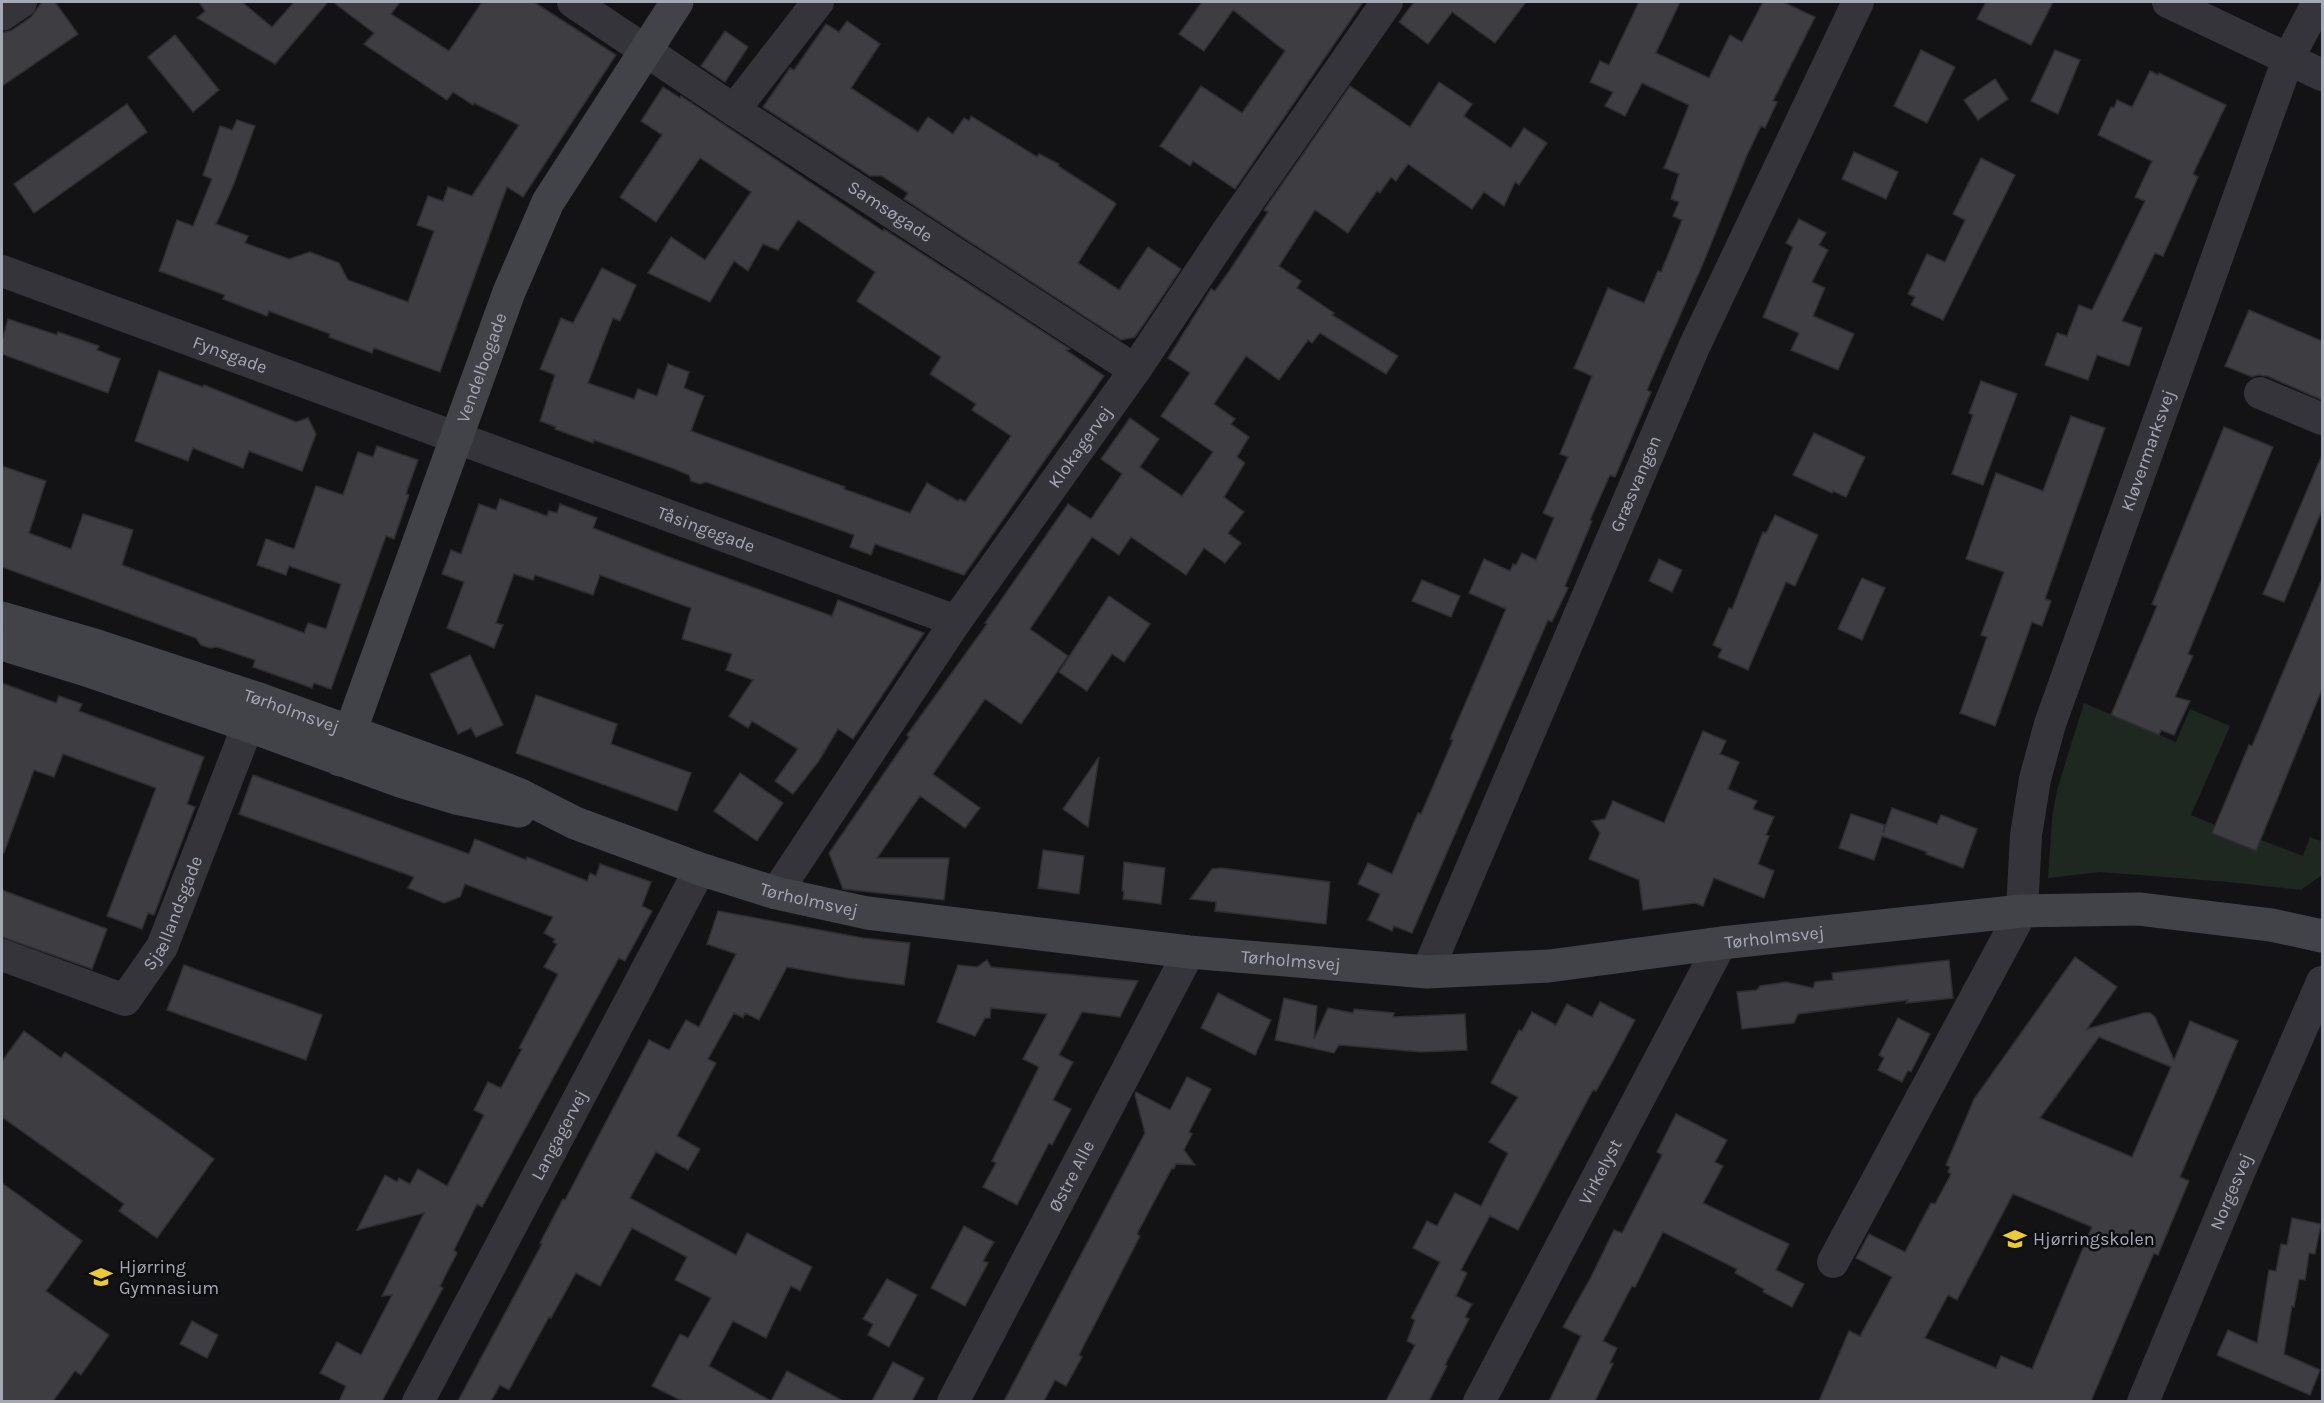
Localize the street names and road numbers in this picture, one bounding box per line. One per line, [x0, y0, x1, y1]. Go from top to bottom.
street label: Samsøgade [844, 176, 937, 247]
street label: Vendelbogade [452, 310, 512, 426]
street label: Fynsgade [190, 331, 270, 378]
street label: Kløvermarksvej [2116, 387, 2180, 514]
street label: Klokagervej [1043, 402, 1117, 492]
street label: Græsvangen [1605, 432, 1666, 535]
street label: Tåsingegade [654, 501, 758, 557]
street label: Tørholmsvej [241, 684, 342, 738]
street label: Sjællandsgade [138, 853, 207, 975]
street label: Tørholmsvej [757, 878, 860, 922]
street label: Tørholmsvej [1724, 921, 1825, 954]
street label: Tørholmsvej [1240, 945, 1342, 976]
street label: Langagervej [526, 1086, 592, 1184]
street label: Virkelyst [1574, 1135, 1627, 1209]
street label: Østre Alle [1044, 1137, 1099, 1216]
street label: Norgesvej [2205, 1150, 2257, 1233]

